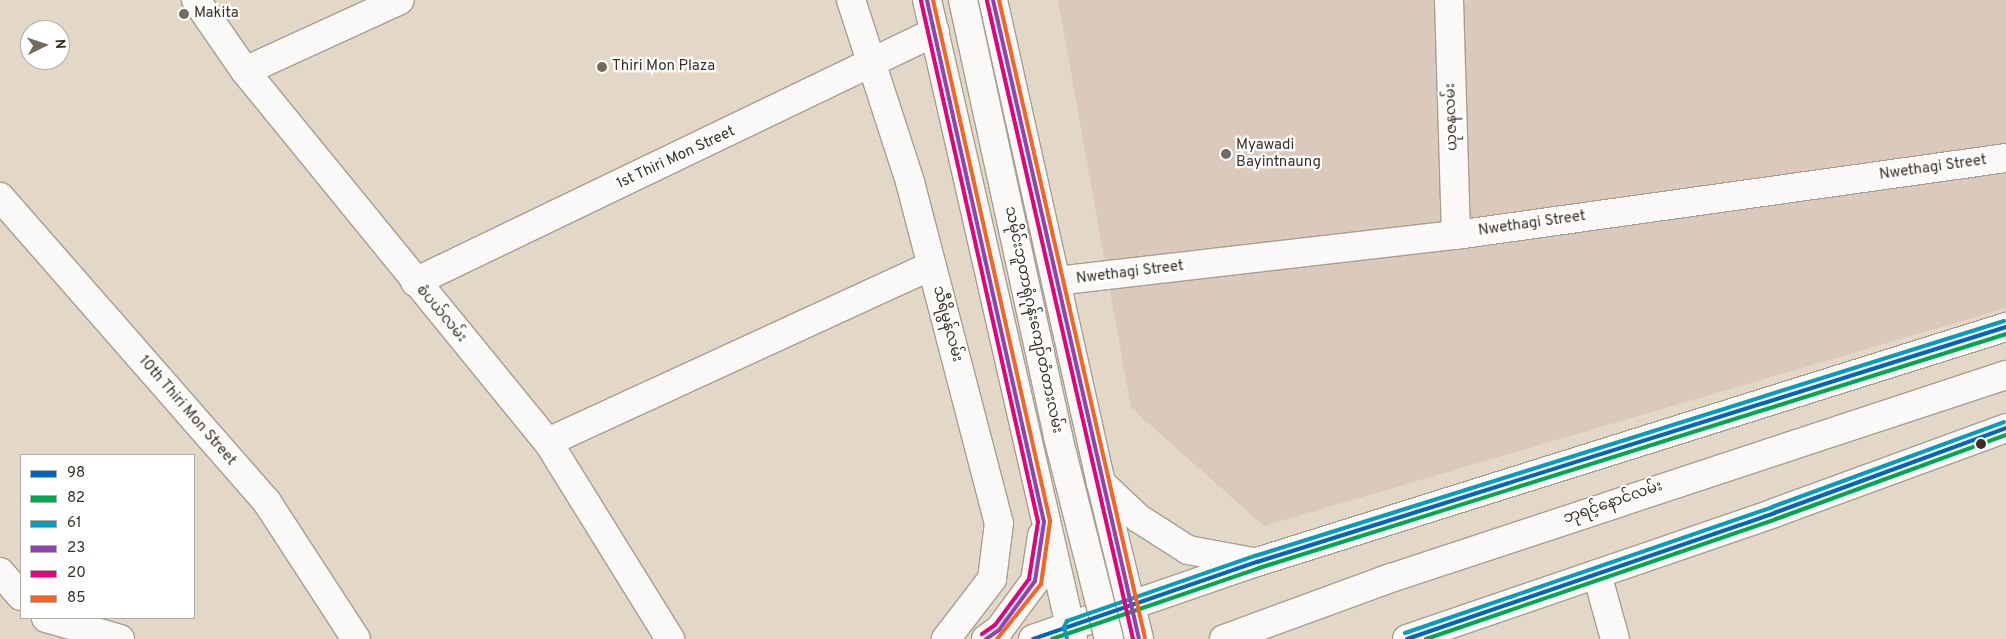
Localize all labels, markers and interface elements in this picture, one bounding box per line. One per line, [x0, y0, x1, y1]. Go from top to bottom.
place label: Makita [194, 5, 239, 23]
marker: Makita [178, 8, 190, 20]
north arrow [20, 20, 70, 70]
text: N [51, 38, 68, 50]
place label: Thiri Mon Plaza [612, 58, 715, 76]
marker: Thiri Mon Plaza [596, 61, 608, 73]
street label: ယုဇနလမ်း [1442, 83, 1462, 151]
street label: 1st Thiri Mon Street [614, 123, 738, 193]
place label: Myawadi Bayintnaung [1236, 136, 1321, 171]
marker: Myawadi Bayintnaung [1220, 148, 1232, 160]
street label: Nwethagi Street [1878, 152, 1988, 184]
street label: သမိုင်းဘူတာရုံဂုန်းကျော်တံတားလမ်း [1000, 205, 1066, 435]
street label: Nwethagi Street [1477, 208, 1587, 240]
street label: Nwethagi Street [1075, 257, 1185, 289]
street label: စံပယ်လမ်း [412, 282, 470, 346]
street label: သီရိမွန်လမ်း [928, 284, 966, 364]
street label: 10th Thiri Mon Street [134, 352, 240, 470]
unlabelled marker [1976, 439, 1986, 449]
legend [20, 454, 195, 619]
text: 98 [67, 464, 85, 483]
street label: ဘုရင့်နောင်လမ်း [1561, 478, 1665, 528]
text: 82 [67, 489, 85, 508]
text: 61 [67, 514, 82, 533]
text: 23 [67, 539, 85, 558]
text: 20 [67, 564, 86, 583]
text: 85 [67, 589, 85, 608]

